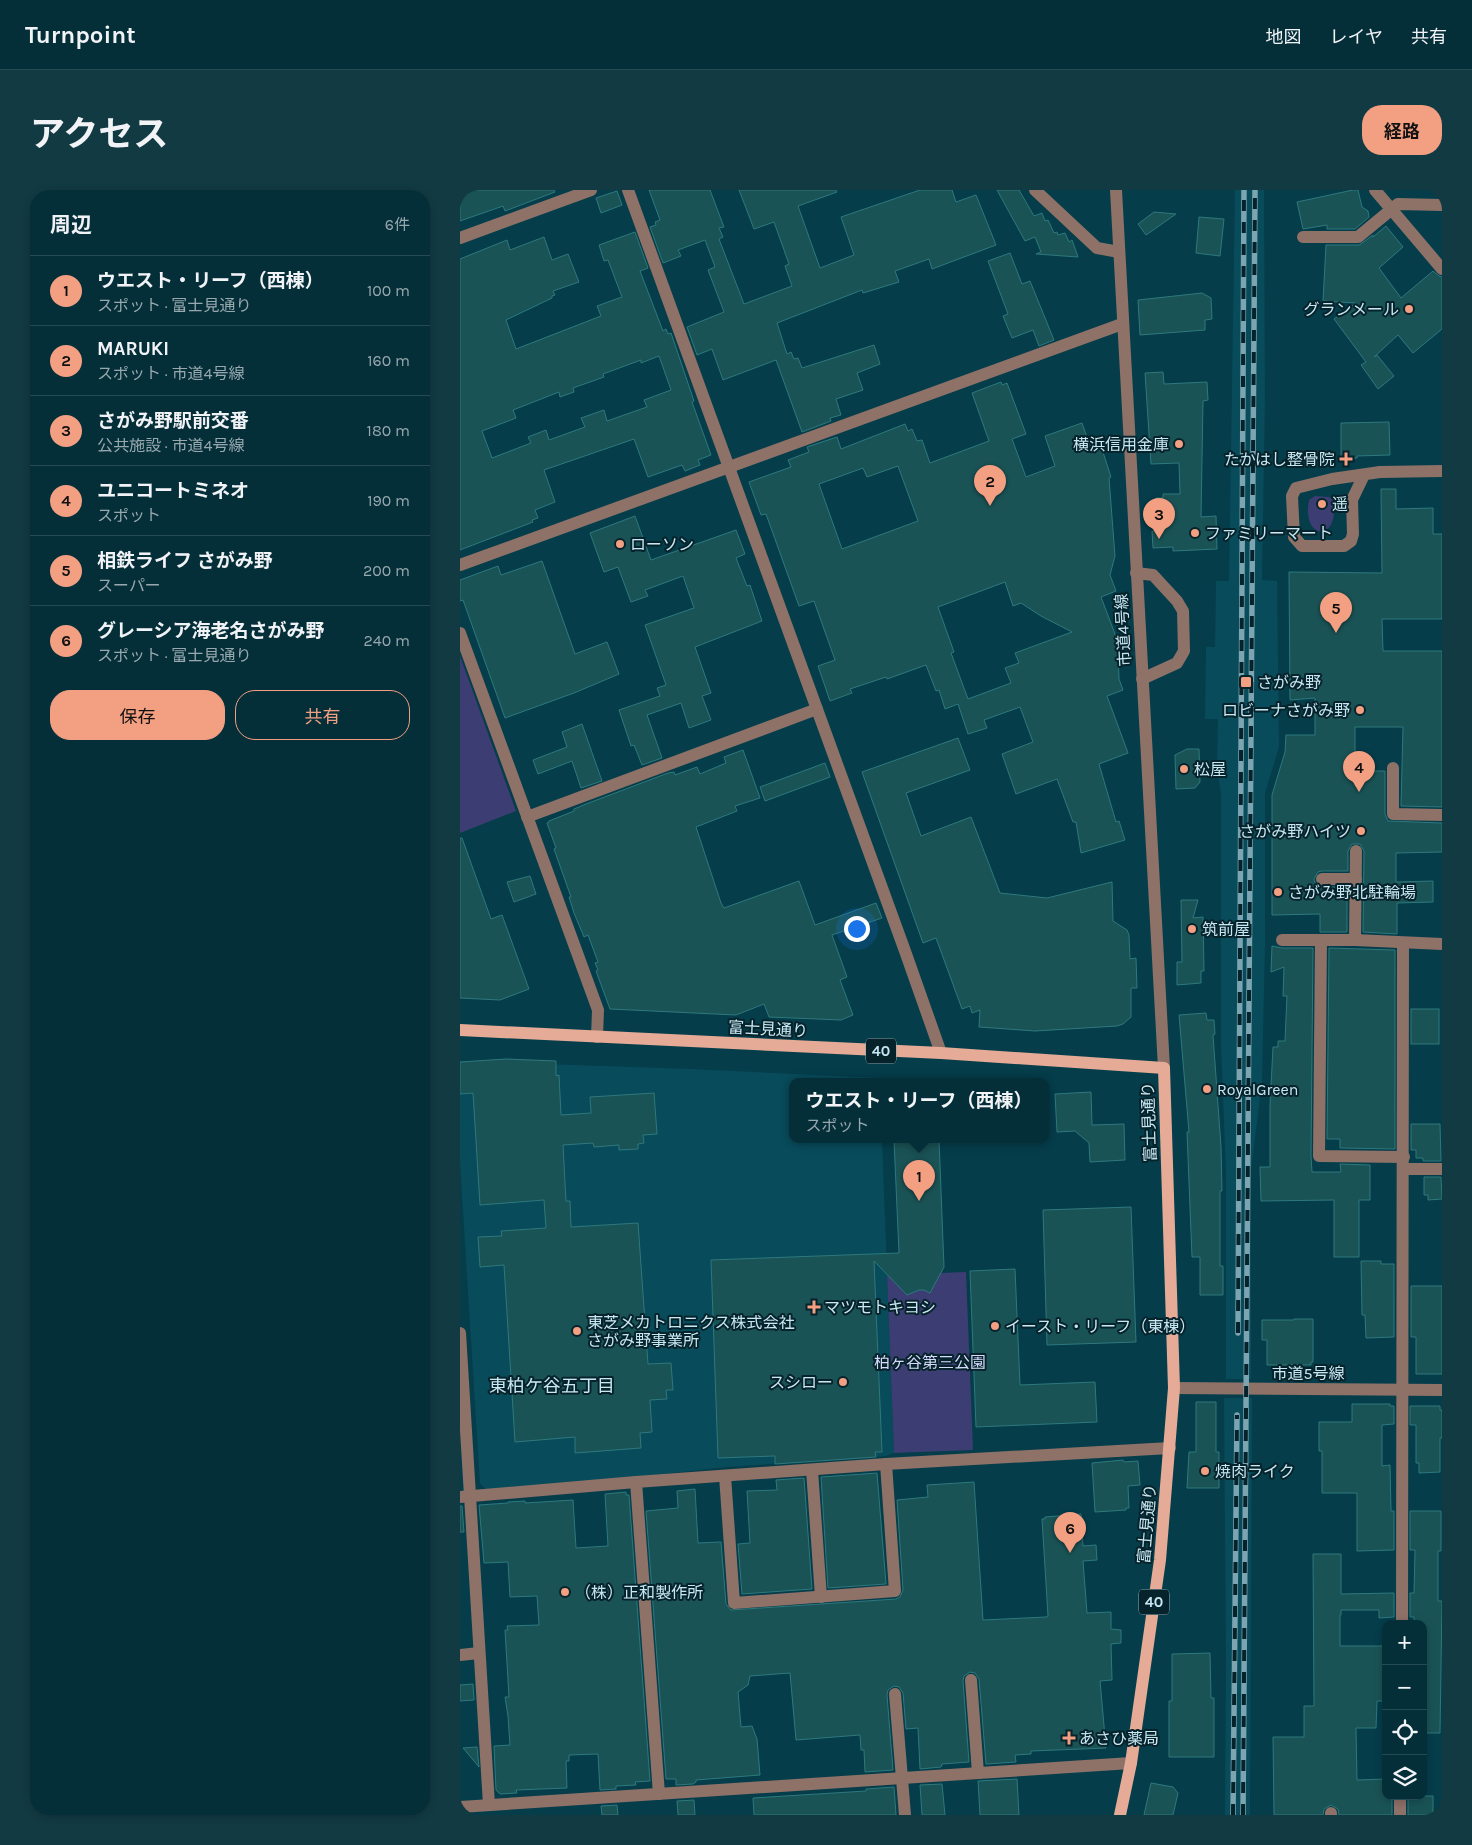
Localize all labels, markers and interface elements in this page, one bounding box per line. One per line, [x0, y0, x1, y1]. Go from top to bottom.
text: Turnpoint [25, 21, 136, 49]
text: 地図 [1266, 26, 1302, 48]
text: レイヤ [1330, 26, 1383, 48]
text: 共有 [1411, 26, 1447, 48]
button: 経路 [1362, 105, 1442, 155]
text: アクセス [30, 114, 168, 155]
text: 周辺 [50, 213, 92, 237]
text: 6件 [385, 215, 410, 234]
text: ウエスト・リーフ（西棟） [97, 270, 324, 292]
text: 1 [63, 281, 69, 300]
text: 100 m [367, 281, 410, 300]
text: スポット · 富士見通り [97, 296, 251, 315]
place label: グランメール [1303, 300, 1399, 319]
marker: グランメール [1403, 303, 1415, 315]
text: MARUKI [97, 338, 169, 360]
text: 2 [61, 351, 71, 370]
text: 160 m [367, 351, 410, 370]
text: スポット · 市道4号線 [97, 364, 244, 383]
text: さがみ野駅前交番 [97, 410, 249, 432]
text: 3 [61, 421, 71, 440]
text: 180 m [367, 421, 410, 440]
place label: 横浜信用金庫 [1073, 435, 1169, 454]
text: 公共施設 · 市道4号線 [97, 436, 244, 455]
marker: 横浜信用金庫 [1173, 438, 1185, 450]
place label: たかはし整骨院 [1224, 450, 1335, 469]
marker: たかはし整骨院 [1339, 452, 1353, 466]
pin: 2 [974, 465, 1006, 506]
text: ユニコートミネオ [97, 480, 249, 502]
text: 4 [61, 491, 71, 510]
text: 190 m [367, 491, 410, 510]
place label: 遥 [1332, 495, 1348, 514]
pin: 3 [1143, 498, 1175, 539]
marker: 遥 [1316, 498, 1328, 510]
text: スポット [97, 506, 161, 525]
place label: ファミリーマート [1205, 524, 1333, 543]
marker: ファミリーマート [1189, 527, 1201, 539]
place label: ローソン [630, 535, 694, 554]
marker: ローソン [614, 538, 626, 550]
text: 相鉄ライフ さがみ野 [97, 550, 273, 572]
text: 5 [61, 561, 71, 580]
text: 200 m [363, 561, 410, 580]
text: スーパー [97, 576, 161, 595]
pin: 5 [1320, 592, 1352, 633]
street label: 市道4号線 [1112, 593, 1134, 667]
text: グレーシア海老名さがみ野 [97, 620, 325, 642]
text: 6 [61, 631, 71, 650]
text: 240 m [364, 631, 410, 650]
text: スポット · 富士見通り [97, 646, 251, 665]
place label: さがみ野 [1257, 673, 1321, 692]
marker: さがみ野 [1239, 675, 1253, 689]
button: 保存 [50, 690, 225, 740]
button: 共有 [235, 690, 410, 740]
place label: ロビーナさがみ野 [1222, 701, 1350, 720]
marker: ロビーナさがみ野 [1354, 704, 1366, 716]
pin: 4 [1343, 751, 1375, 792]
place label: 松屋 [1194, 760, 1226, 779]
marker: 松屋 [1178, 763, 1190, 775]
place label: さがみ野ハイツ [1239, 822, 1351, 841]
marker: さがみ野ハイツ [1355, 825, 1367, 837]
place label: さがみ野北駐輪場 [1288, 883, 1416, 902]
marker: さがみ野北駐輪場 [1272, 886, 1284, 898]
your location [844, 916, 870, 942]
place label: 筑前屋 [1202, 920, 1250, 939]
marker: 筑前屋 [1186, 923, 1198, 935]
street label: 富士見通り [728, 1017, 808, 1041]
road number: 40 [866, 1038, 896, 1064]
popup [789, 1078, 1049, 1143]
place label: RoyalGreen [1217, 1080, 1298, 1099]
street label: 富士見通り [1138, 1082, 1160, 1162]
marker: RoyalGreen [1201, 1083, 1213, 1095]
text: ウエスト・リーフ（西棟） [806, 1090, 1032, 1112]
text: スポット [806, 1116, 870, 1135]
pin: 1 [903, 1160, 935, 1201]
place label: マツモトキヨシ [824, 1298, 936, 1317]
marker: マツモトキヨシ [808, 1301, 820, 1313]
place label: 東芝メカトロニクス株式会社 さがみ野事業所 [587, 1313, 795, 1350]
place label: イースト・リーフ（東棟） [1005, 1317, 1195, 1336]
marker: イースト・リーフ（東棟） [989, 1320, 1001, 1332]
marker: 東芝メカトロニクス株式会社 さがみ野事業所 [571, 1325, 583, 1337]
park label: 柏ヶ谷第三公園 [874, 1353, 986, 1372]
street label: 市道5号線 [1271, 1364, 1345, 1383]
place label: スシロー [769, 1373, 833, 1392]
district label: 東柏ケ谷五丁目 [489, 1375, 615, 1397]
marker: スシロー [837, 1376, 849, 1388]
place label: 焼肉ライク [1215, 1462, 1295, 1481]
marker: 焼肉ライク [1199, 1465, 1211, 1477]
street label: 富士見通り [1134, 1483, 1160, 1565]
pin: 6 [1054, 1512, 1086, 1553]
place label: （株）正和製作所 [575, 1583, 703, 1602]
marker: （株）正和製作所 [559, 1586, 571, 1598]
road number: 40 [1139, 1590, 1169, 1614]
map controls [1382, 1620, 1427, 1800]
button: + [1382, 1620, 1427, 1665]
button: − [1382, 1665, 1427, 1710]
button: locate [1382, 1710, 1427, 1755]
place label: あさひ薬局 [1079, 1729, 1159, 1748]
marker: あさひ薬局 [1063, 1732, 1075, 1744]
button: layers [1382, 1755, 1427, 1800]

